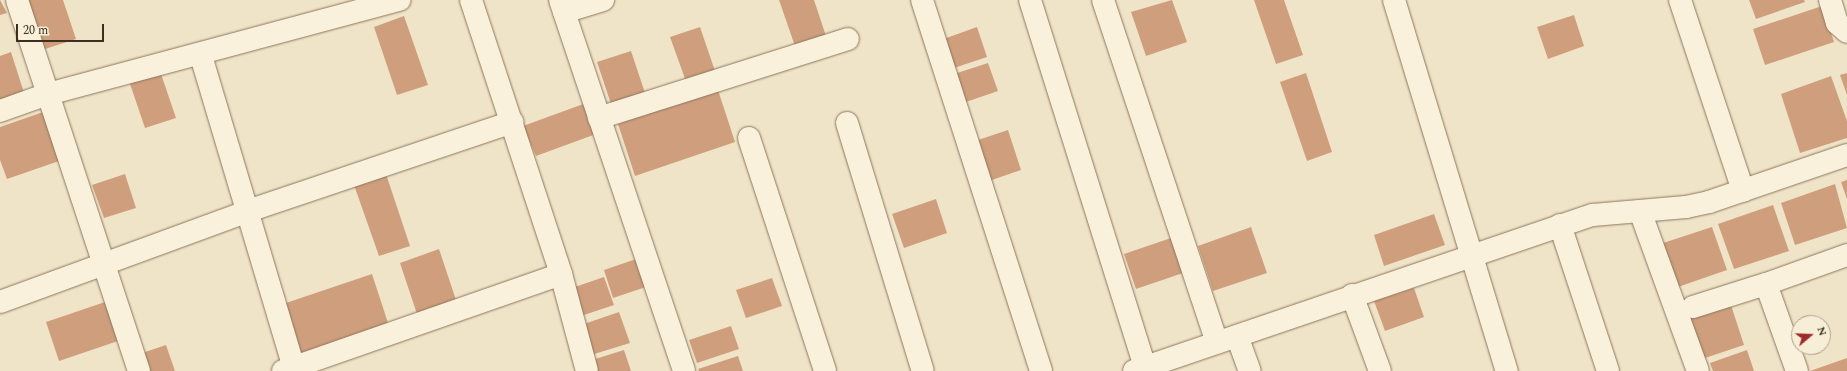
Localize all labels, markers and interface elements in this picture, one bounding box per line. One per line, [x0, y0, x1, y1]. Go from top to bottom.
scale bar [18, 16, 106, 42]
text: 20 m [23, 21, 48, 40]
north arrow [1791, 315, 1831, 355]
text: N [1812, 324, 1831, 338]

